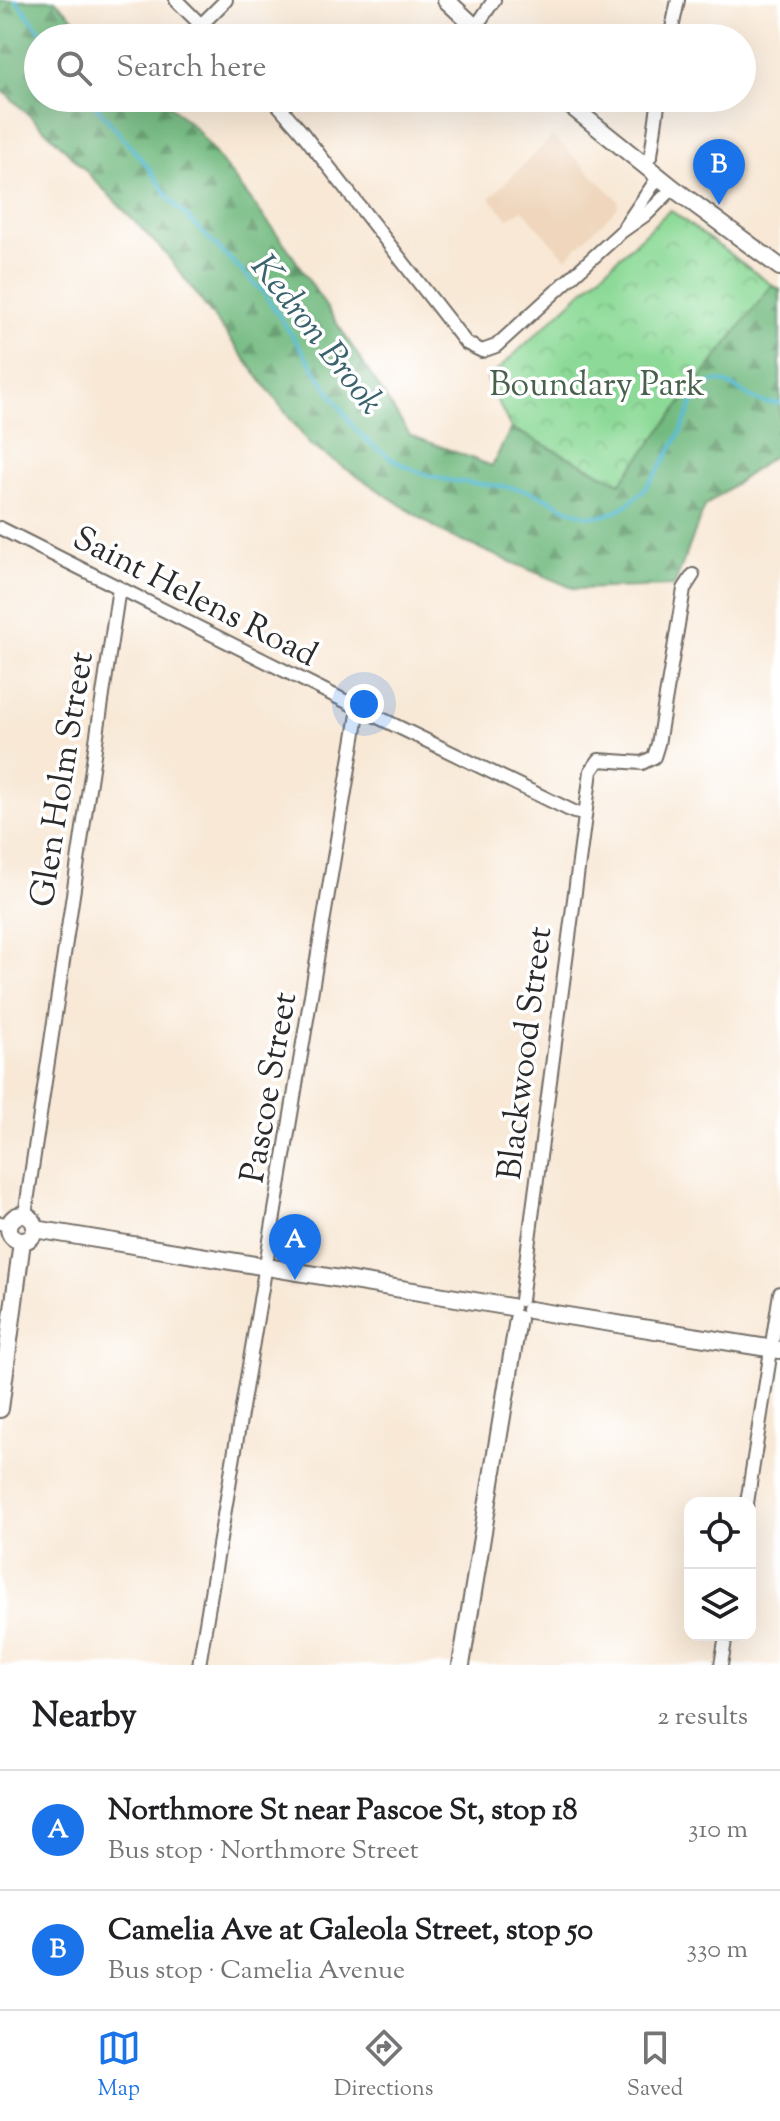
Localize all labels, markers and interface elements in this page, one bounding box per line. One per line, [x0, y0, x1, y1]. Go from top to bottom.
search box [24, 24, 756, 112]
icon: search [52, 46, 96, 90]
text: Search here [116, 47, 266, 90]
pin: B [693, 139, 745, 205]
water label: Kedron Brook [236, 244, 395, 427]
park label: Boundary Park [489, 362, 705, 411]
street label: Saint Helens Road [63, 515, 325, 681]
street label: Glen Holm Street [19, 648, 108, 911]
your location [344, 684, 384, 724]
street label: Blackwood Street [487, 924, 566, 1183]
street label: Pascoe Street [230, 988, 311, 1187]
pin: A [269, 1214, 321, 1280]
map controls [684, 1497, 756, 1641]
button: locate [684, 1497, 756, 1569]
button: layers [684, 1569, 756, 1641]
text: Nearby [32, 1693, 137, 1742]
text: 2 results [657, 1699, 748, 1736]
text: Northmore St near Pascoe St, stop 18 [108, 1790, 577, 1833]
text: A [47, 1812, 69, 1849]
text: 310 m [688, 1812, 748, 1849]
text: Bus stop · Northmore Street [108, 1833, 419, 1870]
text: Camelia Ave at Galeola Street, stop 50 [108, 1910, 593, 1953]
text: B [50, 1932, 66, 1969]
text: 330 m [686, 1932, 748, 1969]
text: Bus stop · Camelia Avenue [108, 1953, 405, 1990]
tab: Map [97, 2026, 141, 2106]
tab: Directions [334, 2026, 433, 2106]
tab: Saved [627, 2026, 683, 2106]

